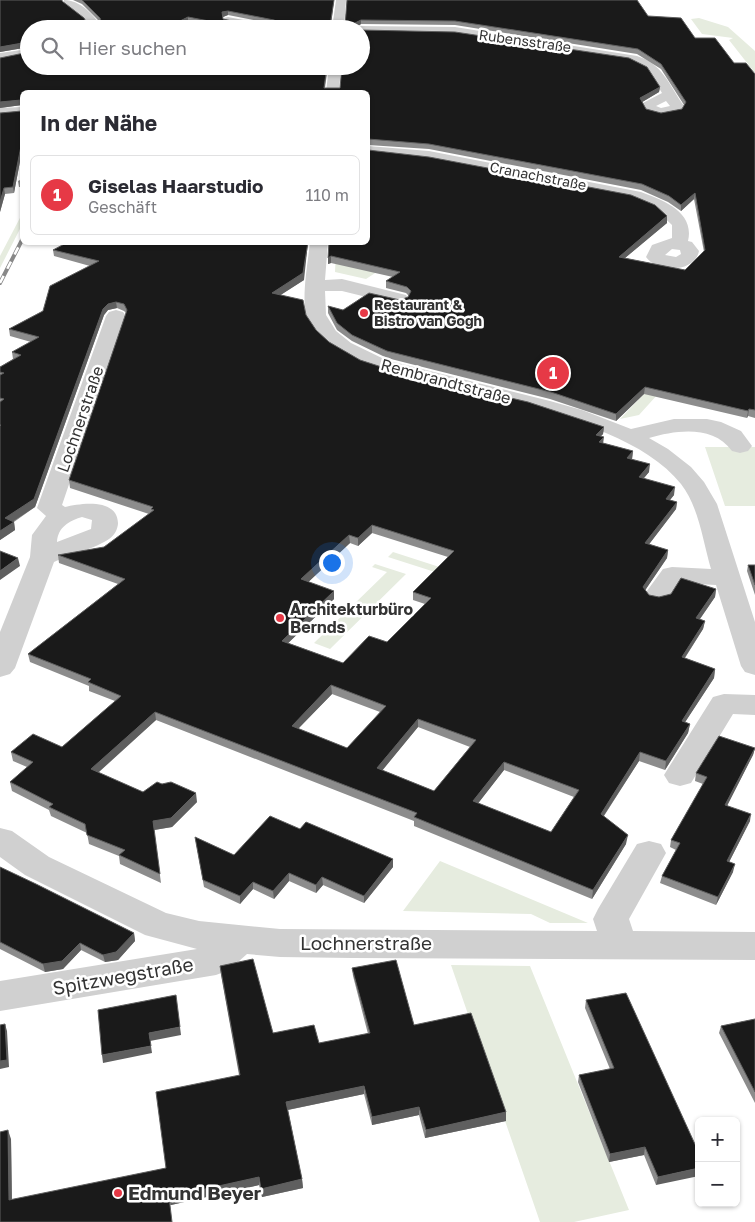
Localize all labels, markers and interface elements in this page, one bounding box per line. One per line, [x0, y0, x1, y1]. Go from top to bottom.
search box [20, 20, 370, 75]
street label: Rubensstraße [478, 26, 572, 55]
icon: search [38, 34, 66, 62]
text: Hier suchen [78, 36, 187, 59]
text: In der Nähe [40, 110, 157, 136]
street label: Cranachstraße [488, 158, 588, 193]
text: Giselas Haarstudio [88, 174, 263, 197]
text: 1 [53, 185, 61, 205]
text: 110 m [305, 185, 349, 205]
text: Geschäft [88, 197, 157, 217]
place label: Restaurant & Bistro van Gogh [374, 296, 482, 329]
marker: Restaurant & Bistro van Gogh [358, 307, 370, 319]
street label: Rembrandtstraße [379, 354, 513, 408]
pin: 1 [537, 354, 569, 392]
street label: Lochnerstraße [52, 363, 108, 475]
your location [319, 550, 345, 576]
place label: Architekturbüro Bernds [290, 599, 414, 637]
marker: Architekturbüro Bernds [274, 612, 286, 624]
street label: Lochnerstraße [300, 931, 432, 954]
street label: Spitzwegstraße [51, 952, 195, 999]
map controls [695, 1117, 740, 1207]
button: + [695, 1117, 740, 1162]
button: − [695, 1162, 740, 1207]
place label: Edmund Beyer [128, 1181, 262, 1204]
marker: Edmund Beyer [112, 1187, 124, 1199]

